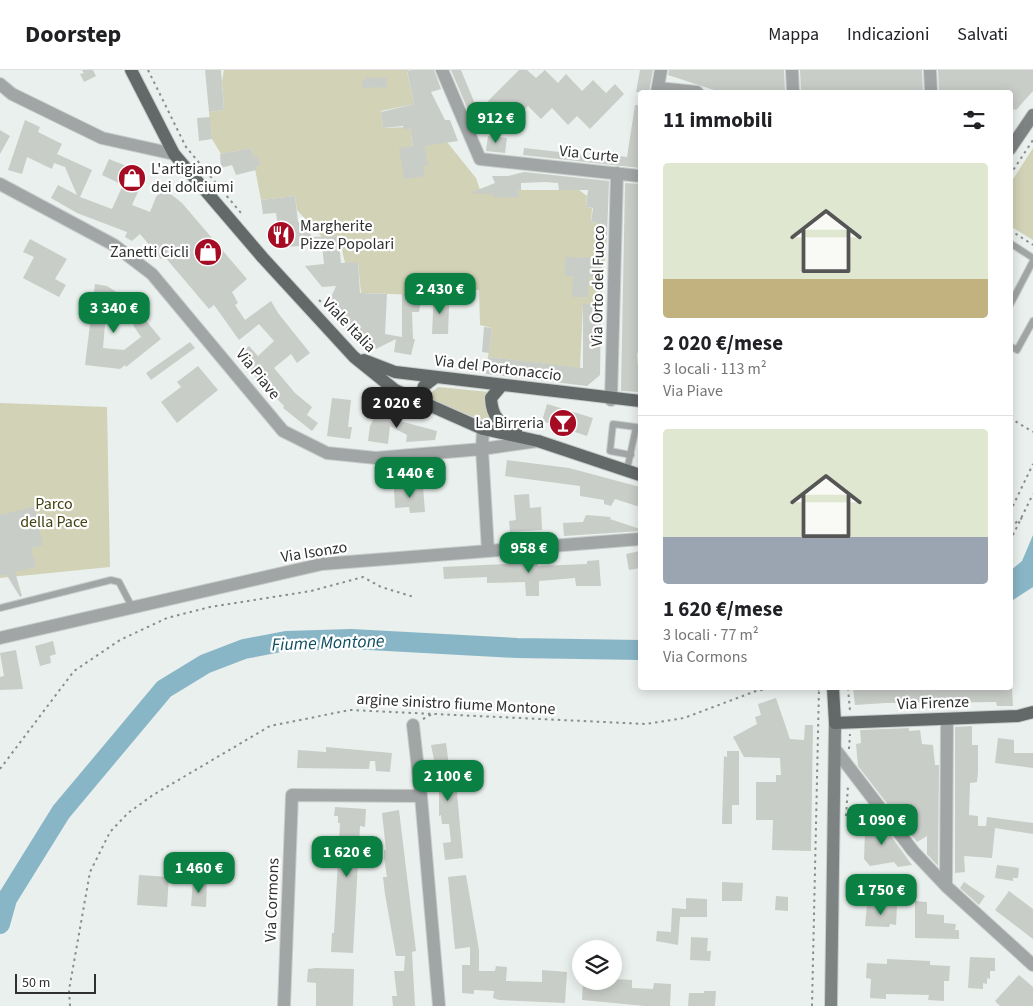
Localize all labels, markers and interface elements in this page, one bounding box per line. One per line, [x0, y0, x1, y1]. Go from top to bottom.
text: Doorstep [25, 17, 121, 52]
text: Mappa [768, 22, 819, 47]
text: Indicazioni [847, 22, 929, 47]
text: Salvati [957, 22, 1008, 47]
pin: 912 € [461, 102, 531, 144]
text: 11 immobili [663, 105, 772, 135]
icon: filters [960, 106, 988, 134]
text: 912 € [478, 107, 515, 129]
street label: Via Curte [558, 140, 620, 168]
place label: L'artigiano dei dolciumi [151, 158, 234, 198]
shop icon: L'artigiano dei dolciumi [117, 163, 147, 193]
icon: home [781, 196, 871, 286]
place label: Margherite Pizze Popolari [300, 215, 394, 255]
restaurant icon: Margherite Pizze Popolari [266, 220, 296, 250]
street label: Via Orto del Fuoco [586, 225, 610, 347]
shop icon: Zanetti Cicli [193, 237, 223, 267]
place label: Zanetti Cicli [110, 241, 189, 263]
pin: 2 430 € [394, 272, 486, 315]
text: 2 430 € [416, 278, 464, 300]
pin: 3 340 € [68, 292, 160, 334]
street label: Viale Italia [317, 293, 381, 357]
text: 3 340 € [90, 297, 138, 319]
text: 2 020 €/mese [663, 328, 783, 358]
street label: Via Piave [231, 344, 285, 404]
street label: Via del Portonaccio [433, 349, 563, 387]
text: 3 locali · 113 m² [663, 358, 767, 380]
text: Via Piave [663, 380, 723, 402]
pin: 2 020 € [351, 386, 443, 429]
text: 2 020 € [373, 392, 421, 414]
bar icon: La Birreria [548, 408, 578, 438]
place label: La Birreria [475, 412, 544, 434]
pin: 1 440 € [364, 456, 456, 499]
icon: home [781, 461, 871, 551]
text: 1 440 € [386, 462, 434, 484]
park label: Parco della Pace [20, 493, 88, 533]
pin: 958 € [494, 532, 564, 574]
street label: Via Isonzo [279, 536, 349, 568]
text: 958 € [511, 537, 548, 559]
text: 1 620 €/mese [663, 594, 783, 624]
text: 3 locali · 77 m² [663, 624, 759, 646]
water label: Fiume Montone [271, 629, 385, 657]
text: Via Cormons [663, 646, 747, 668]
street label: argine sinistro fiume Montone [356, 688, 556, 720]
street label: Via Firenze [897, 691, 969, 715]
pin: 2 100 € [402, 760, 494, 802]
text: 2 100 € [424, 765, 472, 787]
pin: 1 090 € [836, 804, 928, 846]
text: 1 090 € [858, 809, 906, 831]
pin: 1 620 € [301, 836, 393, 878]
text: 1 620 € [323, 841, 371, 863]
pin: 1 460 € [153, 852, 245, 894]
text: 1 460 € [175, 857, 223, 879]
street label: Via Cormons [260, 857, 284, 942]
pin: 1 750 € [835, 874, 927, 916]
text: 1 750 € [857, 879, 905, 901]
map controls [572, 940, 622, 990]
button: layers [572, 940, 622, 990]
scale bar [15, 971, 96, 994]
text: 50 m [22, 973, 50, 993]

